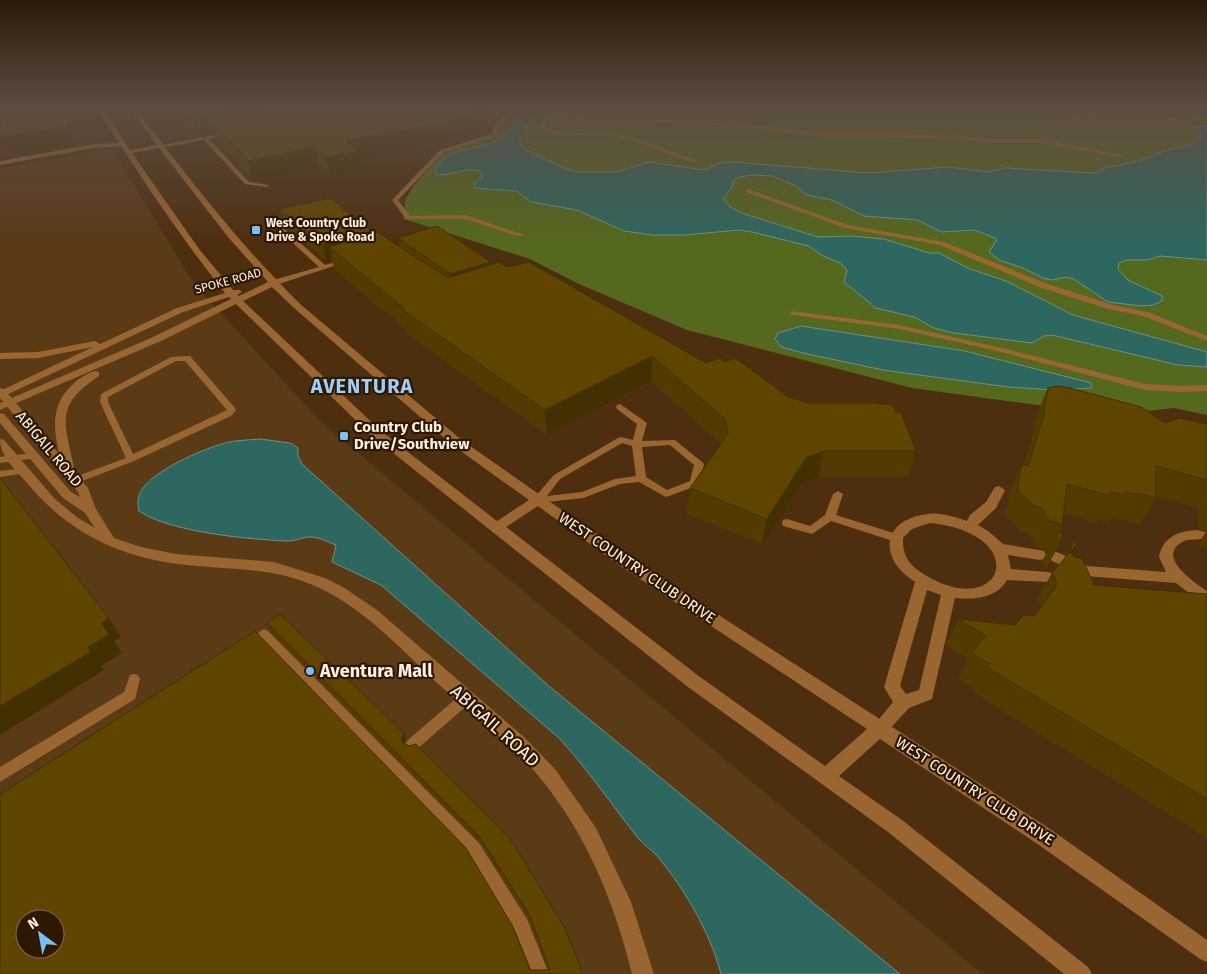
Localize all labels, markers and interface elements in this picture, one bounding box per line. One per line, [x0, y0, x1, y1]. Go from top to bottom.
place label: West Country Club Drive & Spoke Road [266, 216, 374, 244]
marker: West Country Club Drive & Spoke Road [250, 224, 262, 236]
street label: SPOKE ROAD [193, 265, 263, 297]
district label: AVENTURA [310, 374, 413, 398]
street label: ABIGAIL ROAD [12, 407, 86, 491]
place label: Country Club Drive/Southview [354, 418, 470, 453]
marker: Country Club Drive/Southview [338, 430, 350, 442]
street label: WEST COUNTRY CLUB DRIVE [555, 509, 719, 627]
place label: Aventura Mall [319, 660, 433, 682]
marker: Aventura Mall [304, 665, 316, 677]
street label: ABIGAIL ROAD [446, 680, 544, 772]
street label: WEST COUNTRY CLUB DRIVE [892, 733, 1058, 849]
north arrow [15, 909, 65, 959]
text: N [25, 914, 42, 933]

